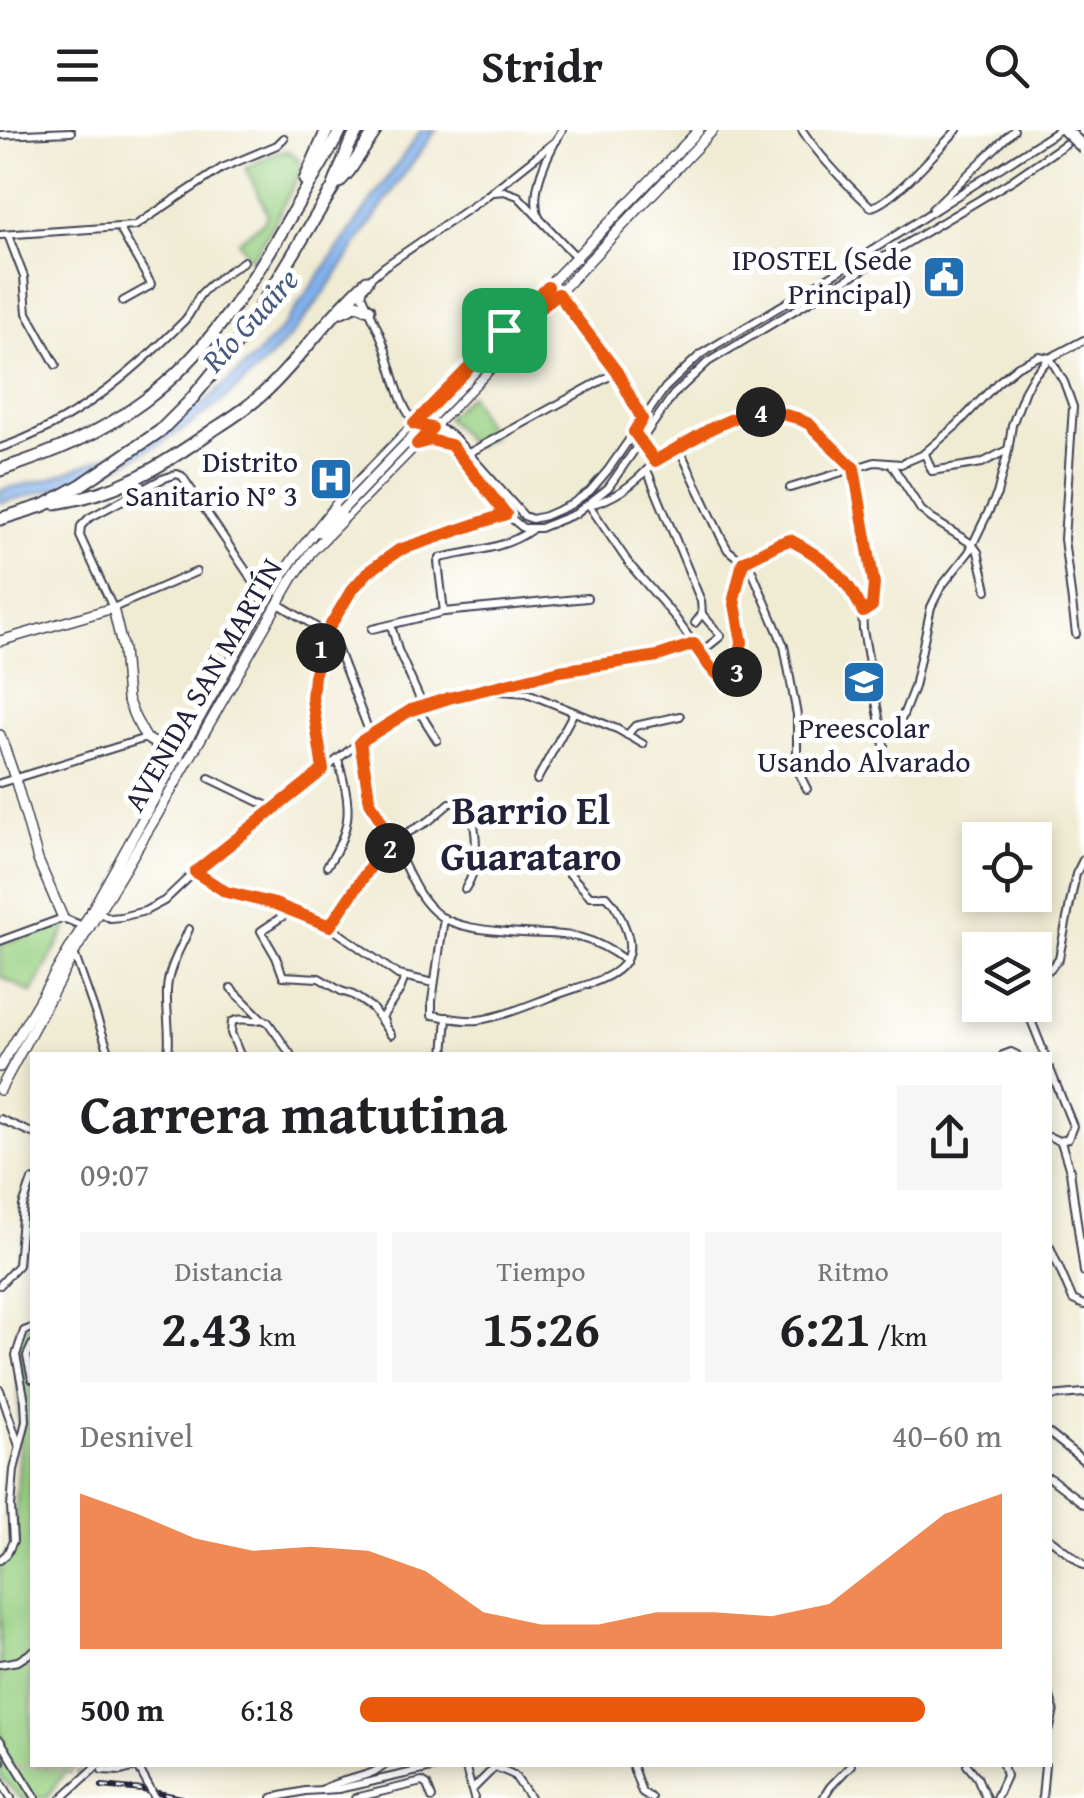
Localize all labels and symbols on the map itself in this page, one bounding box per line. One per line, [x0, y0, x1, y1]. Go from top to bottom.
place label: IPOSTEL (Sede Principal) [732, 237, 912, 315]
public building icon: IPOSTEL (Sede Principal) [921, 254, 967, 300]
water label: Río Guaire [189, 257, 309, 383]
pin [462, 288, 547, 373]
pin: 4 [736, 387, 786, 437]
place label: Distrito Sanitario N° 3 [125, 439, 298, 517]
hospital icon: Distrito Sanitario N° 3 [308, 456, 354, 502]
street label: AVENIDA SAN MARTÍN [112, 550, 293, 819]
pin: 1 [296, 623, 346, 673]
pin: 3 [712, 647, 762, 697]
school or university icon: Preescolar Usando Alvarado [841, 659, 887, 705]
place label: Preescolar Usando Alvarado [757, 705, 971, 783]
district label: Barrio El Guarataro [441, 780, 621, 885]
pin: 2 [365, 823, 415, 873]

